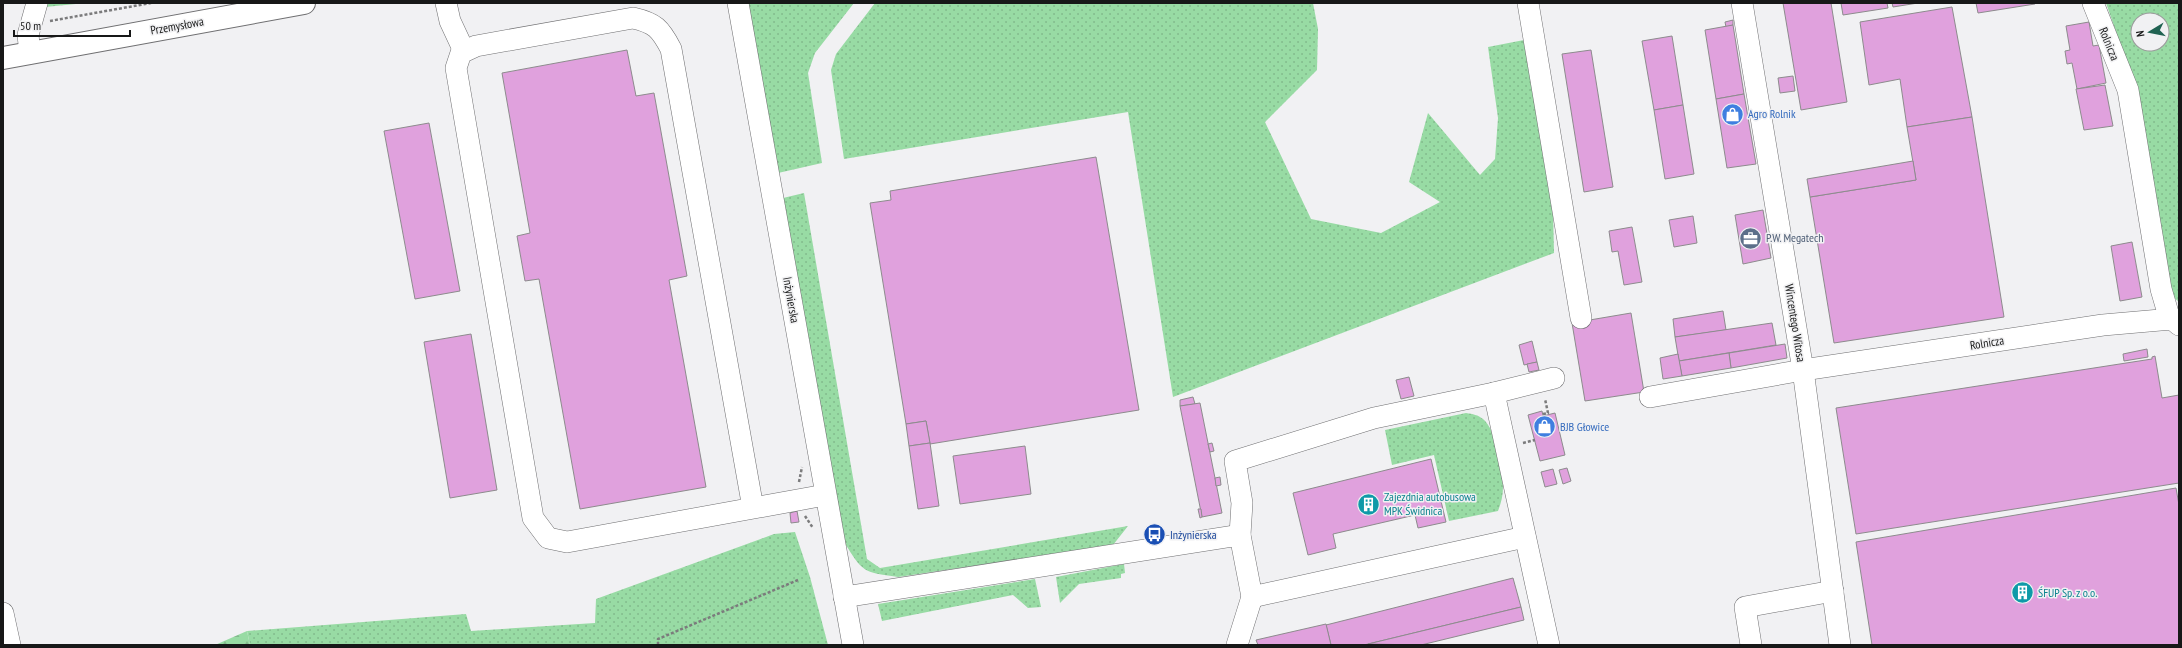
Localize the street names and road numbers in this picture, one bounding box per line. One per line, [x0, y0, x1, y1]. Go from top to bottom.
street label: Przemysłowa [149, 13, 205, 38]
street label: Rolnicza [2096, 25, 2123, 63]
street label: Inżynierska [780, 276, 803, 324]
street label: Wincentego Witosa [1782, 283, 1809, 363]
street label: Rolnicza [1969, 332, 2005, 353]

